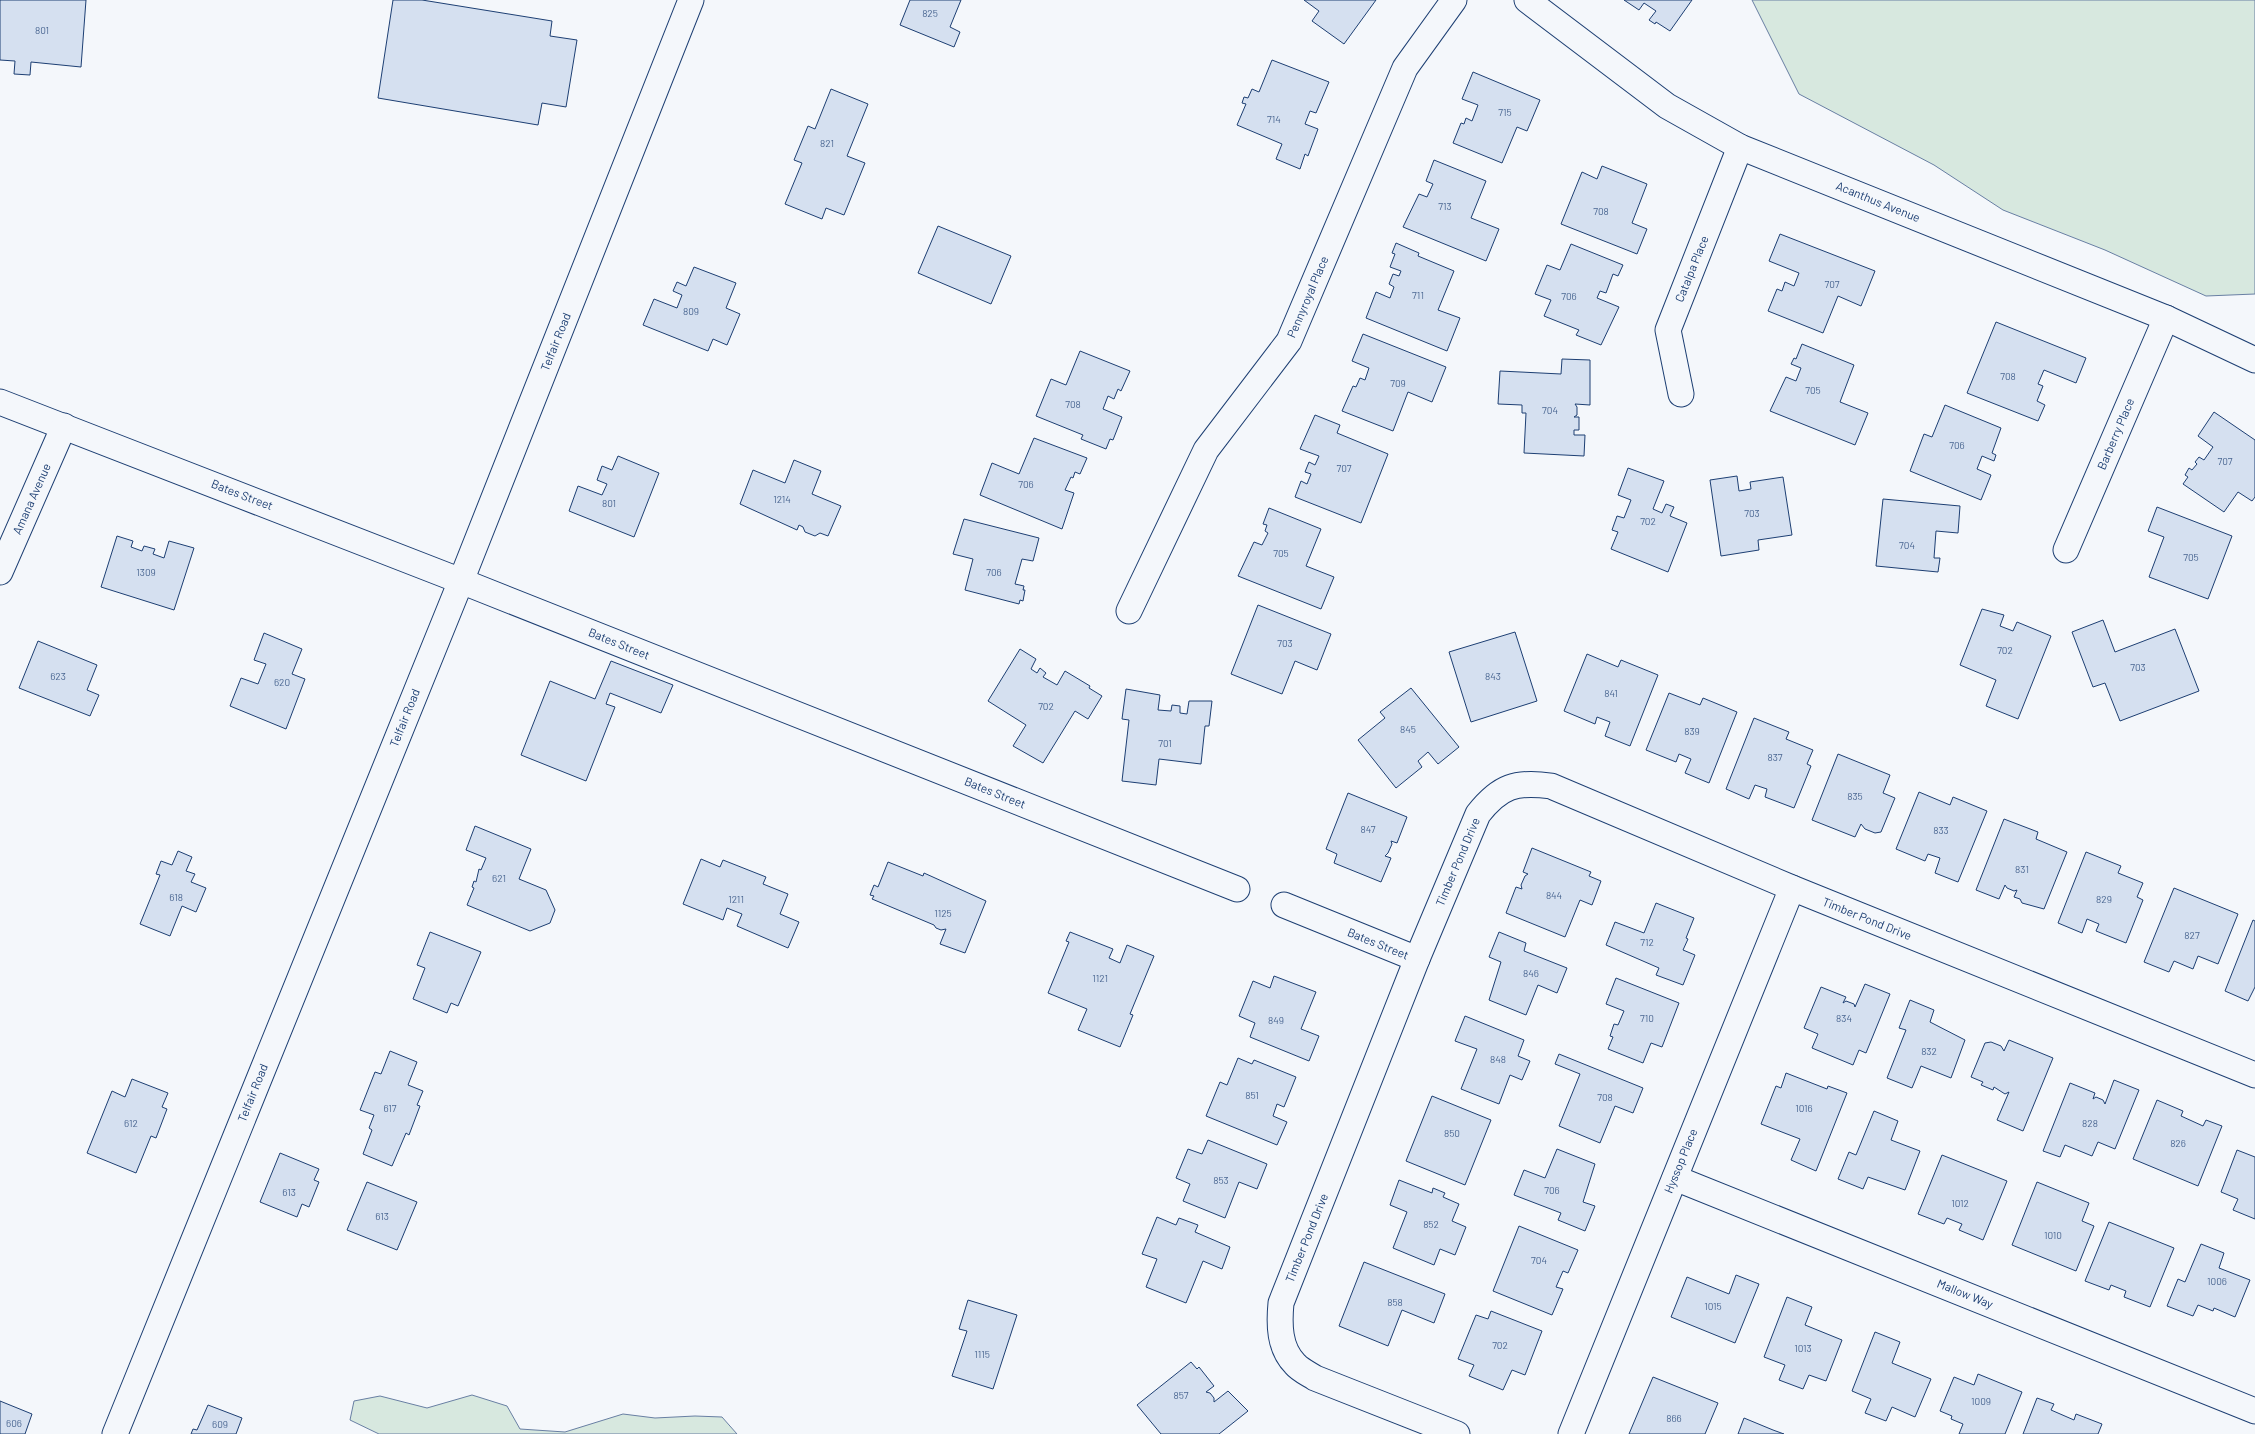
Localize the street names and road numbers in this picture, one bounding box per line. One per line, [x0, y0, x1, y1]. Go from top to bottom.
street label: Acanthus Avenue [1834, 178, 1923, 224]
street label: Catalpa Place [1671, 233, 1711, 304]
street label: Pennyroyal Place [1284, 254, 1331, 340]
street label: Telfair Road [537, 310, 573, 373]
street label: Barberry Place [2094, 396, 2136, 472]
street label: Amana Avenue [9, 461, 53, 536]
street label: Bates Street [210, 476, 275, 512]
street label: Bates Street [587, 624, 652, 662]
street label: Telfair Road [386, 686, 422, 749]
street label: Bates Street [963, 773, 1028, 811]
street label: Timber Pond Drive [1432, 815, 1482, 908]
street label: Timber Pond Drive [1821, 894, 1914, 942]
street label: Bates Street [1346, 924, 1411, 962]
street label: Telfair Road [234, 1061, 270, 1124]
street label: Hyssop Place [1661, 1126, 1699, 1195]
street label: Timber Pond Drive [1282, 1191, 1330, 1284]
street label: Mallow Way [1935, 1276, 1996, 1311]

